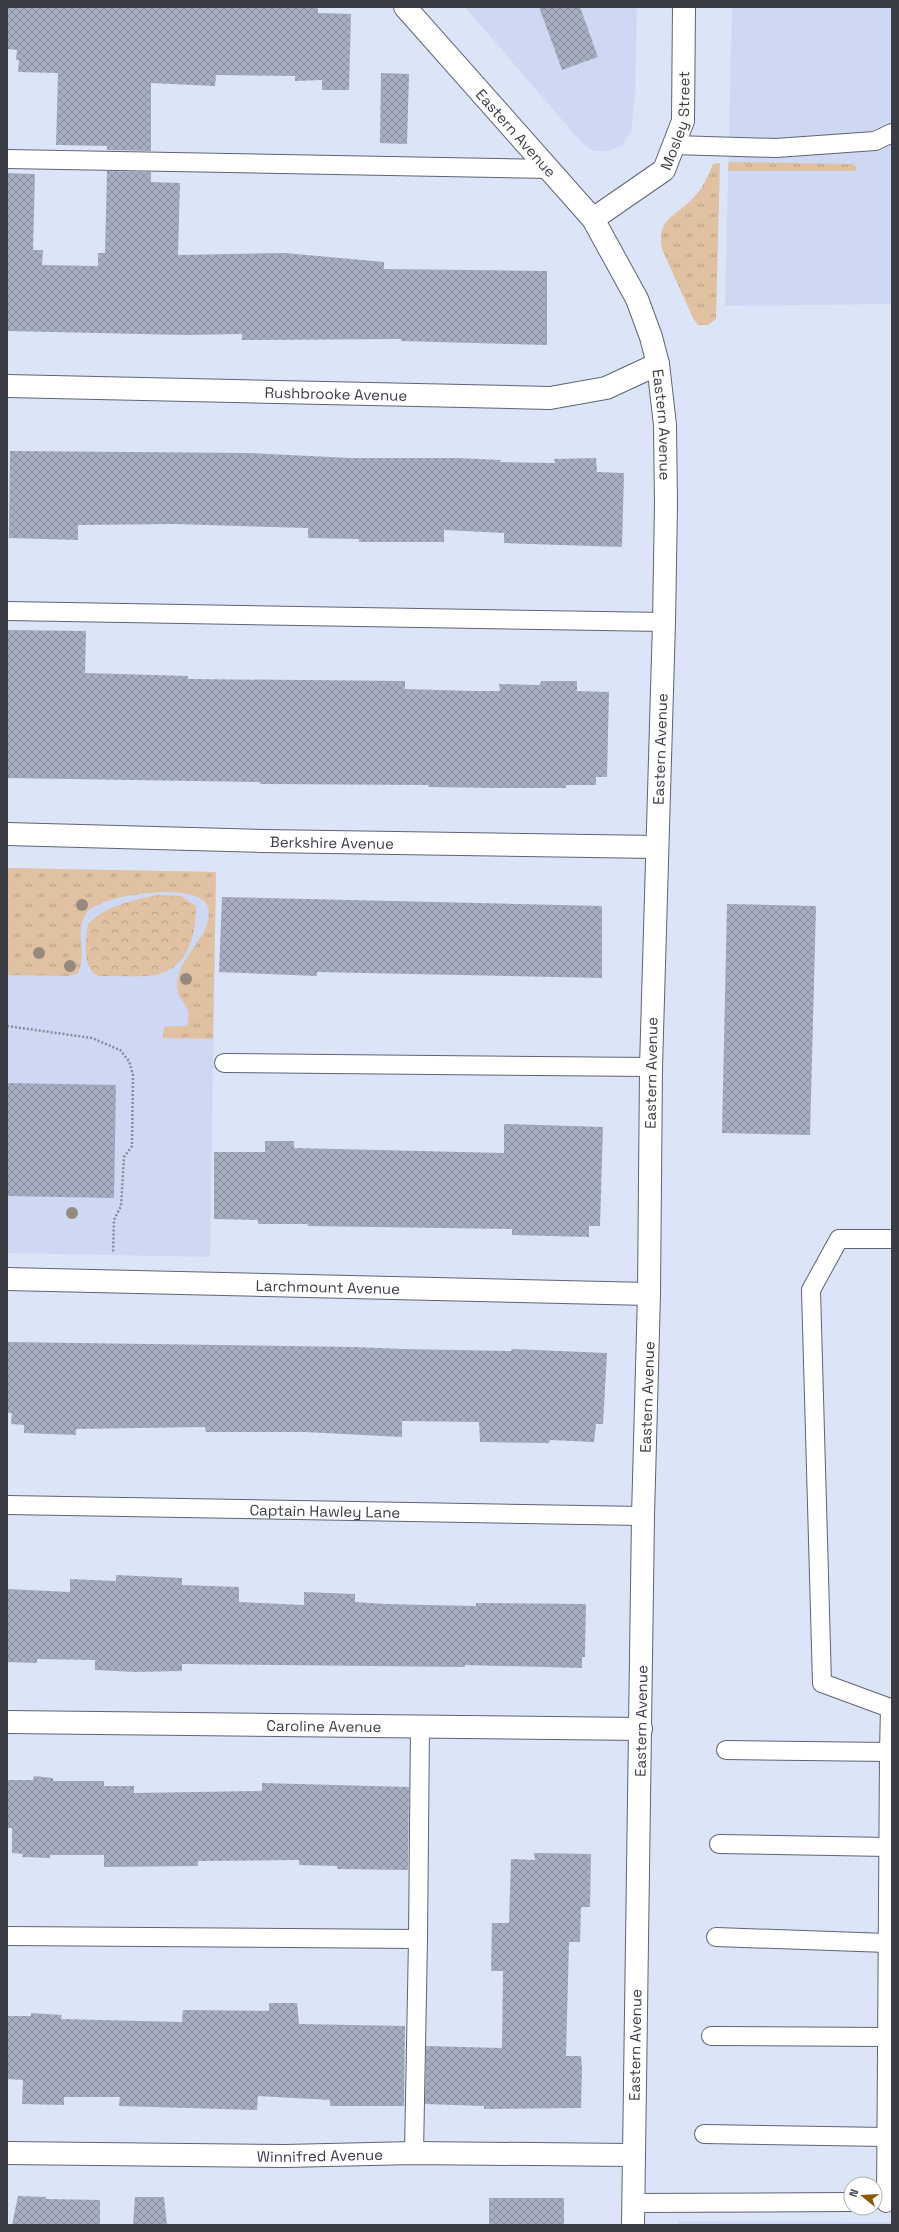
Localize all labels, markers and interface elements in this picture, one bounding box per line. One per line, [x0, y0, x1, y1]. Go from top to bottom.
street label: Mosley Street [655, 71, 693, 173]
street label: Eastern Avenue [472, 85, 561, 181]
street label: Eastern Avenue [649, 368, 675, 481]
street label: Rushbrooke Avenue [264, 382, 408, 404]
street label: Eastern Avenue [649, 693, 671, 805]
street label: Berkshire Avenue [270, 832, 394, 852]
street label: Eastern Avenue [641, 1017, 661, 1129]
street label: Larchmount Avenue [256, 1275, 400, 1298]
street label: Eastern Avenue [636, 1341, 658, 1453]
street label: Captain Hawley Lane [249, 1500, 401, 1521]
street label: Eastern Avenue [631, 1665, 651, 1777]
street label: Caroline Avenue [266, 1715, 382, 1736]
street label: Eastern Avenue [625, 1989, 645, 2101]
street label: Winnifred Avenue [257, 2144, 383, 2166]
north arrow [843, 2176, 883, 2216]
text: N [846, 2187, 861, 2199]

